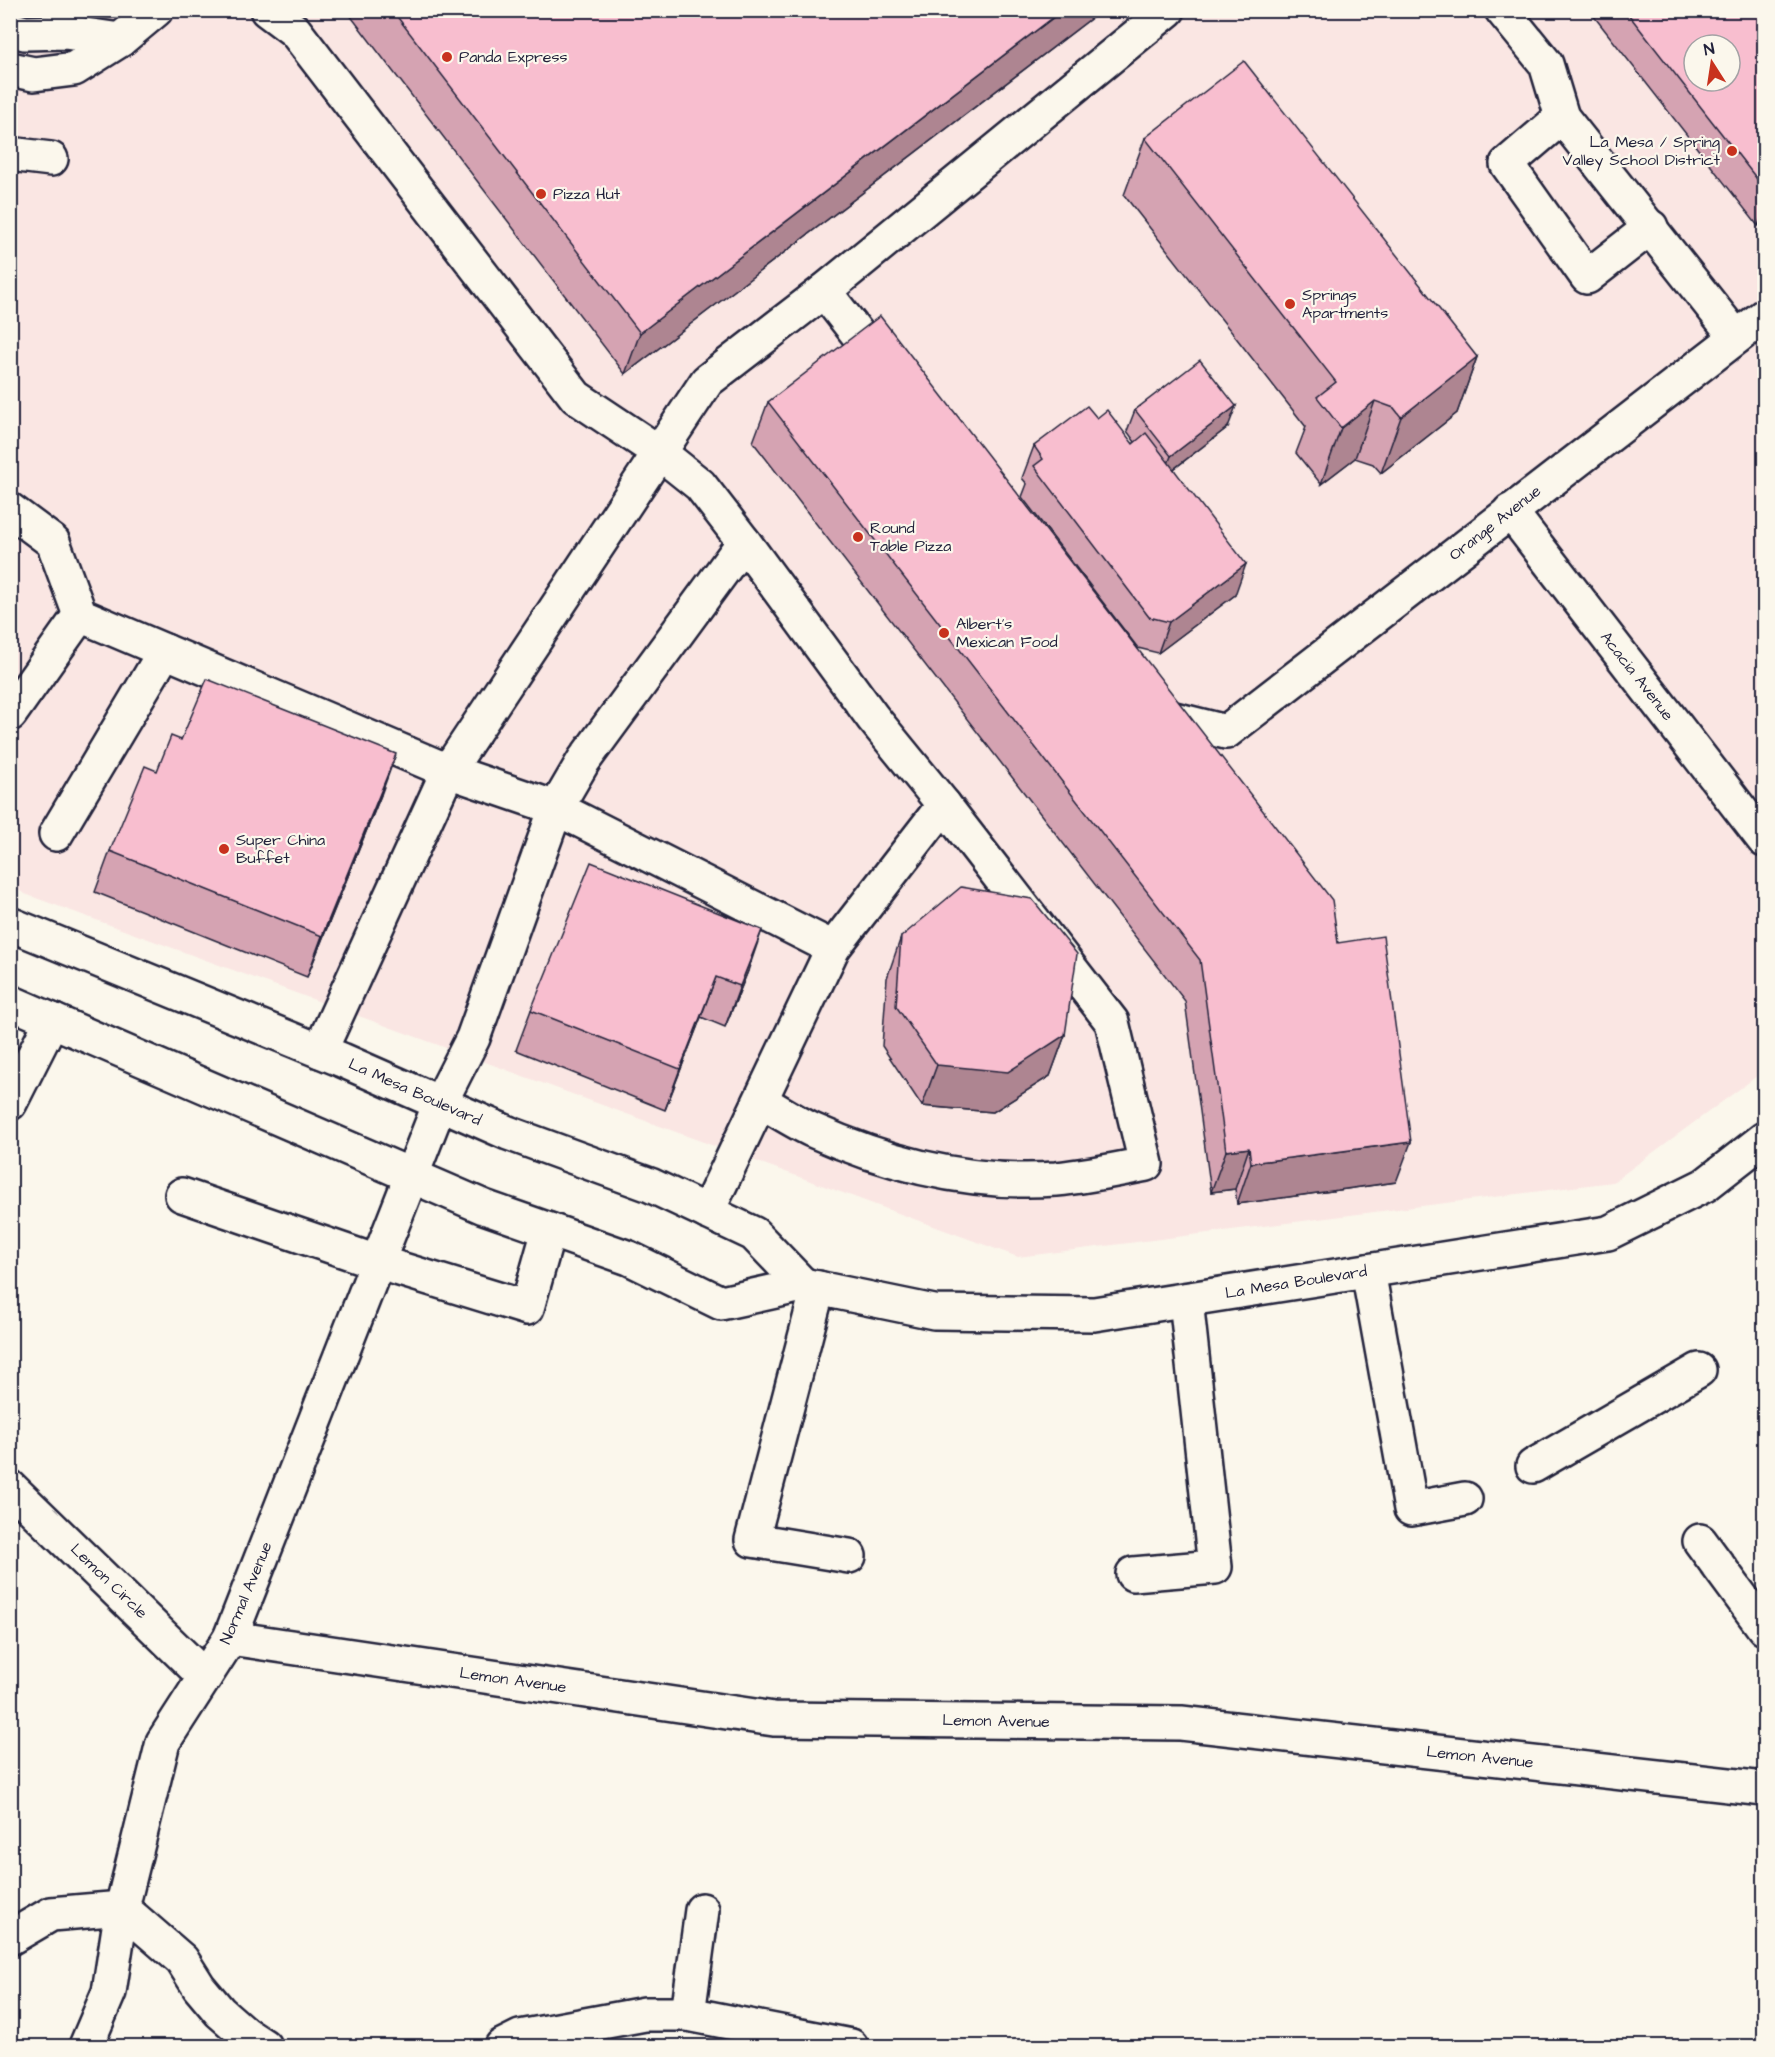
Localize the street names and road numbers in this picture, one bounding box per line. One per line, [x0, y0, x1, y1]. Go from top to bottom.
street label: Orange Avenue [1444, 480, 1546, 567]
street label: Acacia Avenue [1595, 627, 1679, 725]
street label: La Mesa Boulevard [345, 1053, 485, 1131]
street label: La Mesa Boulevard [1224, 1260, 1368, 1304]
street label: Normal Avenue [215, 1538, 278, 1648]
street label: Lemon Circle [66, 1539, 153, 1624]
street label: Lemon Avenue [458, 1662, 568, 1698]
street label: Lemon Avenue [942, 1709, 1050, 1733]
street label: Lemon Avenue [1425, 1740, 1535, 1774]

